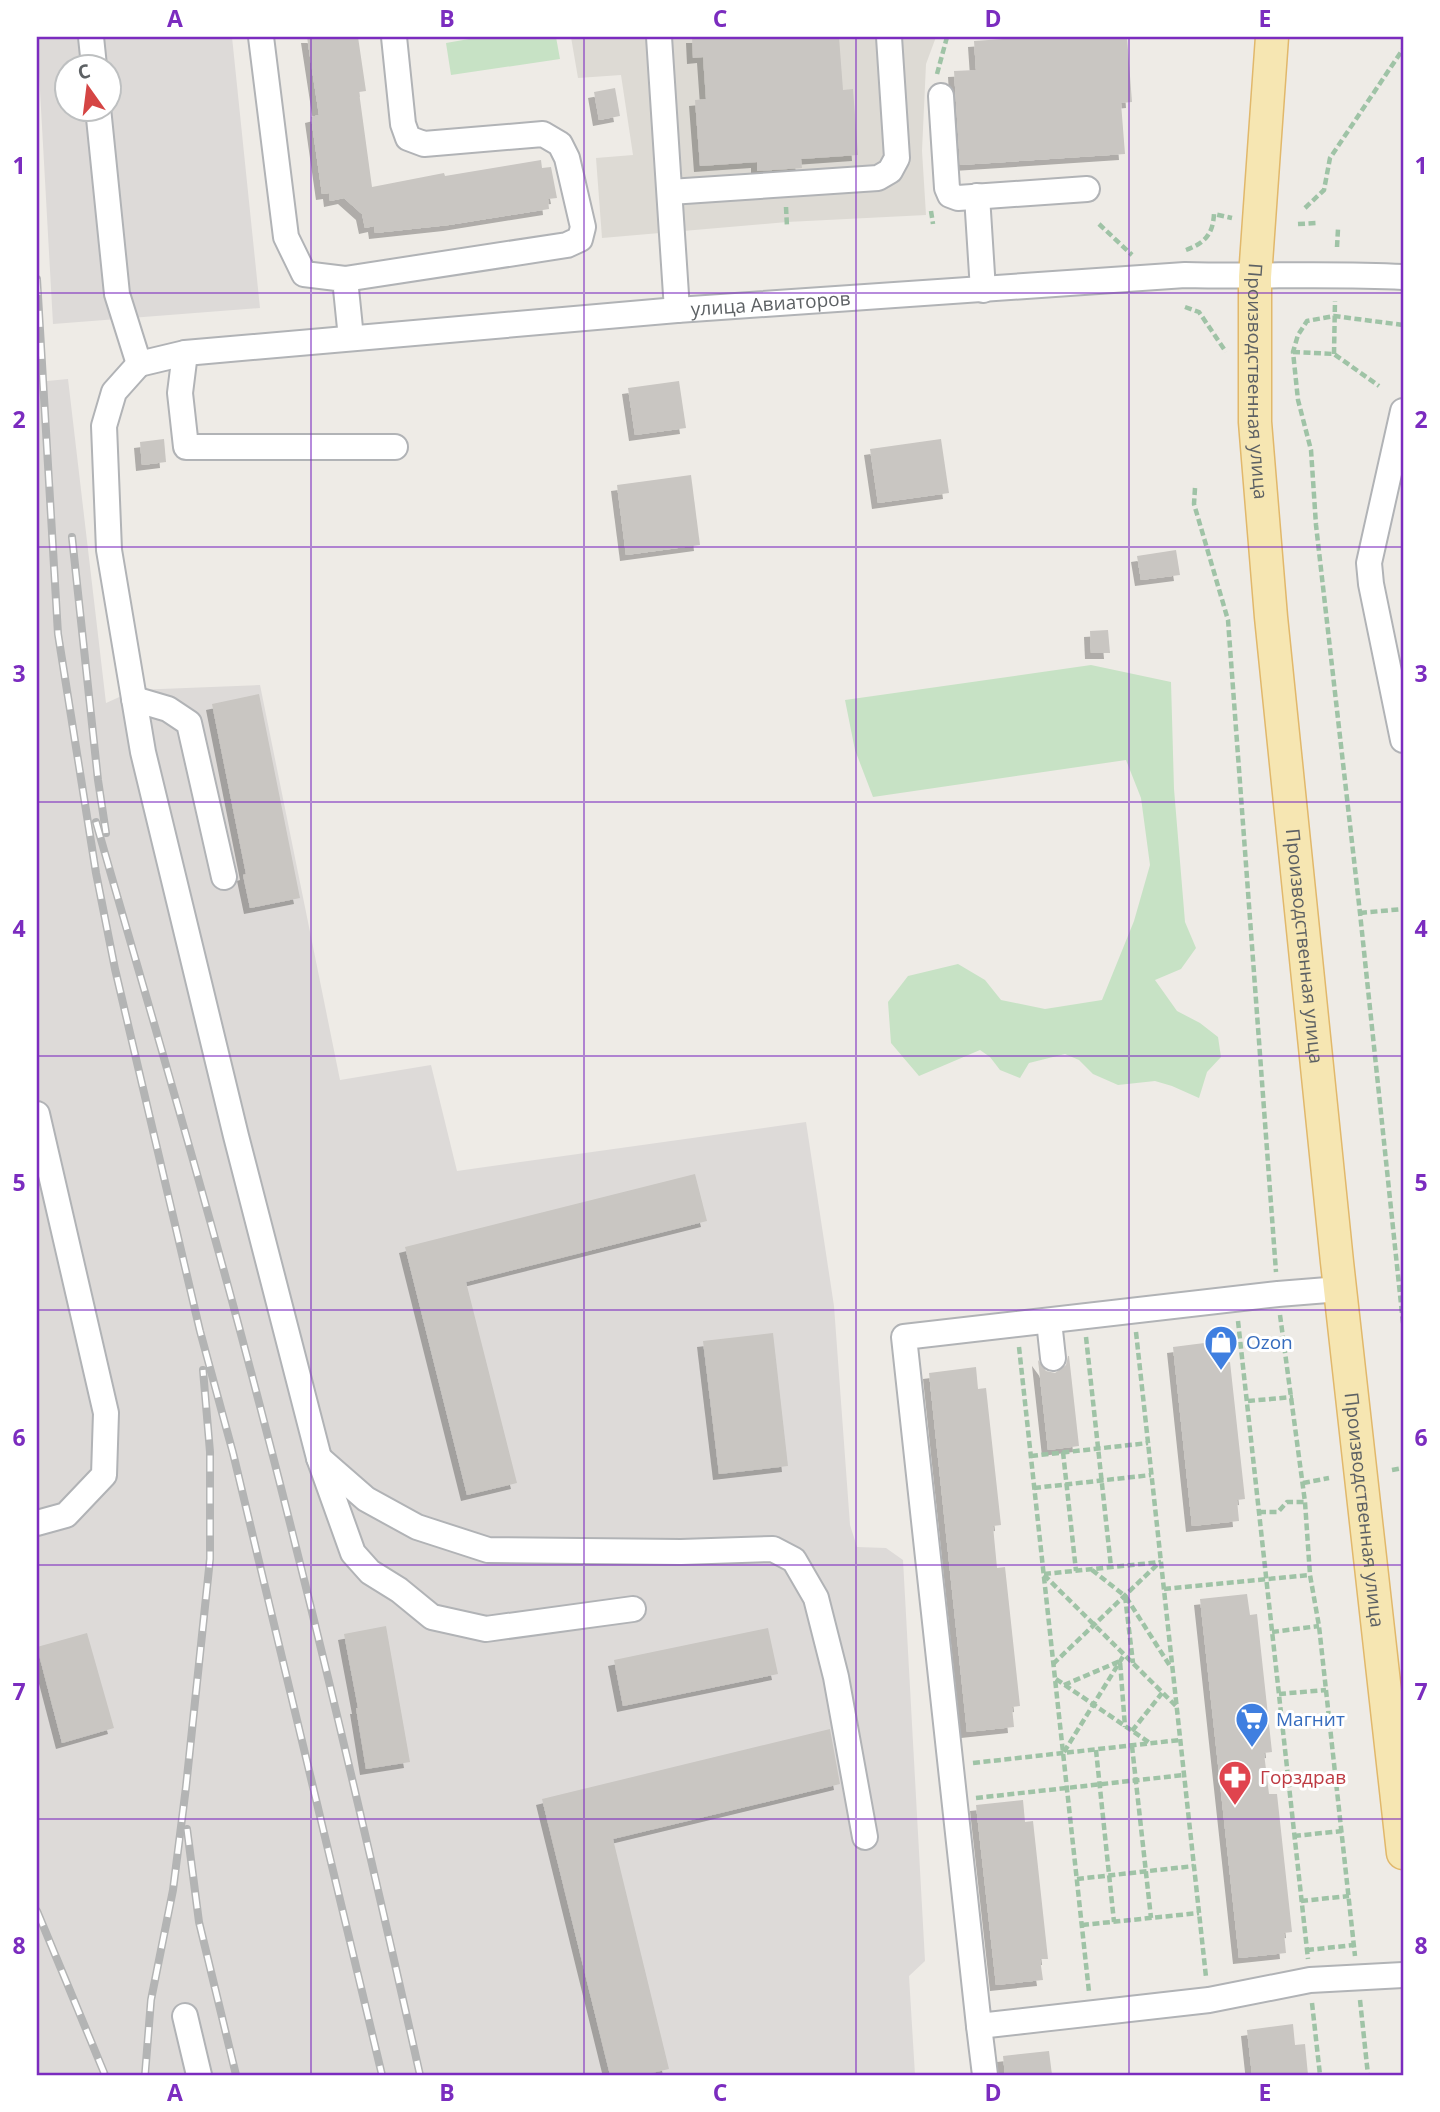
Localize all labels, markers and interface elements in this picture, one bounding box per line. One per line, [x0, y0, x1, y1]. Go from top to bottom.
text: A [167, 2, 183, 34]
text: B [439, 2, 455, 34]
text: C [713, 2, 727, 34]
text: D [984, 2, 1002, 34]
text: E [1259, 2, 1271, 34]
north arrow [52, 52, 122, 122]
text: С [75, 57, 93, 86]
text: 1 [12, 149, 26, 181]
text: 1 [1414, 149, 1428, 181]
street label: Производственная улица [1242, 262, 1274, 500]
street label: улица Авиаторов [690, 285, 851, 322]
text: 2 [12, 403, 26, 435]
text: 2 [1414, 403, 1428, 435]
text: 3 [12, 657, 26, 689]
text: 3 [1414, 657, 1428, 689]
street label: Производственная улица [1280, 827, 1330, 1065]
text: 4 [12, 912, 26, 944]
text: 4 [1414, 912, 1428, 944]
text: 5 [12, 1166, 26, 1198]
text: 5 [1414, 1166, 1428, 1198]
shop icon: Ozon [1202, 1323, 1240, 1372]
place label: Ozon [1246, 1329, 1293, 1355]
street label: Производственная улица [1339, 1391, 1391, 1629]
text: 6 [12, 1421, 26, 1453]
text: 6 [1414, 1421, 1428, 1453]
text: 7 [12, 1675, 26, 1707]
text: 7 [1414, 1675, 1428, 1707]
supermarket icon: Магнит [1233, 1700, 1271, 1749]
place label: Магнит [1276, 1706, 1345, 1732]
pharmacy icon: Горздрав [1216, 1758, 1254, 1807]
place label: Горздрав [1260, 1764, 1346, 1790]
text: 8 [12, 1929, 26, 1961]
text: 8 [1414, 1929, 1428, 1961]
text: A [167, 2076, 183, 2108]
text: B [439, 2076, 455, 2108]
text: C [713, 2076, 727, 2108]
text: D [984, 2076, 1002, 2108]
text: E [1259, 2076, 1271, 2108]

